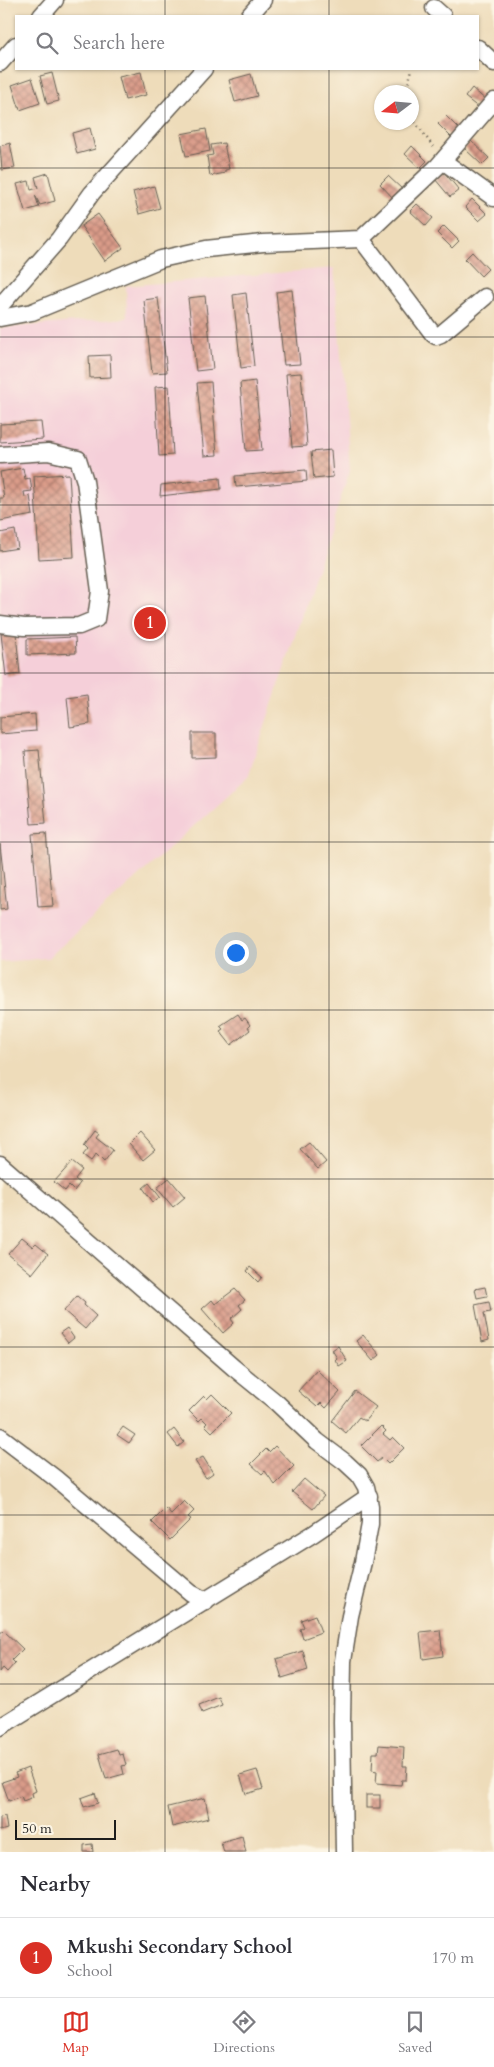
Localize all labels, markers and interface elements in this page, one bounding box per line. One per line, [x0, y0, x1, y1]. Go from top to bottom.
search box [15, 15, 479, 70]
icon: search [33, 29, 61, 57]
text: Search here [73, 30, 165, 56]
north arrow [374, 85, 419, 130]
pin: 1 [134, 604, 166, 642]
your location [223, 940, 249, 966]
scale bar [15, 1817, 116, 1840]
text: 50 m [22, 1819, 52, 1838]
text: Nearby [20, 1870, 91, 1899]
text: Mkushi Secondary School [67, 1934, 292, 1960]
text: 1 [32, 1947, 40, 1969]
text: 170 m [432, 1947, 474, 1969]
text: School [67, 1960, 112, 1982]
tab: Map [62, 2008, 90, 2057]
tab: Directions [213, 2008, 275, 2057]
tab: Saved [398, 2008, 432, 2057]

